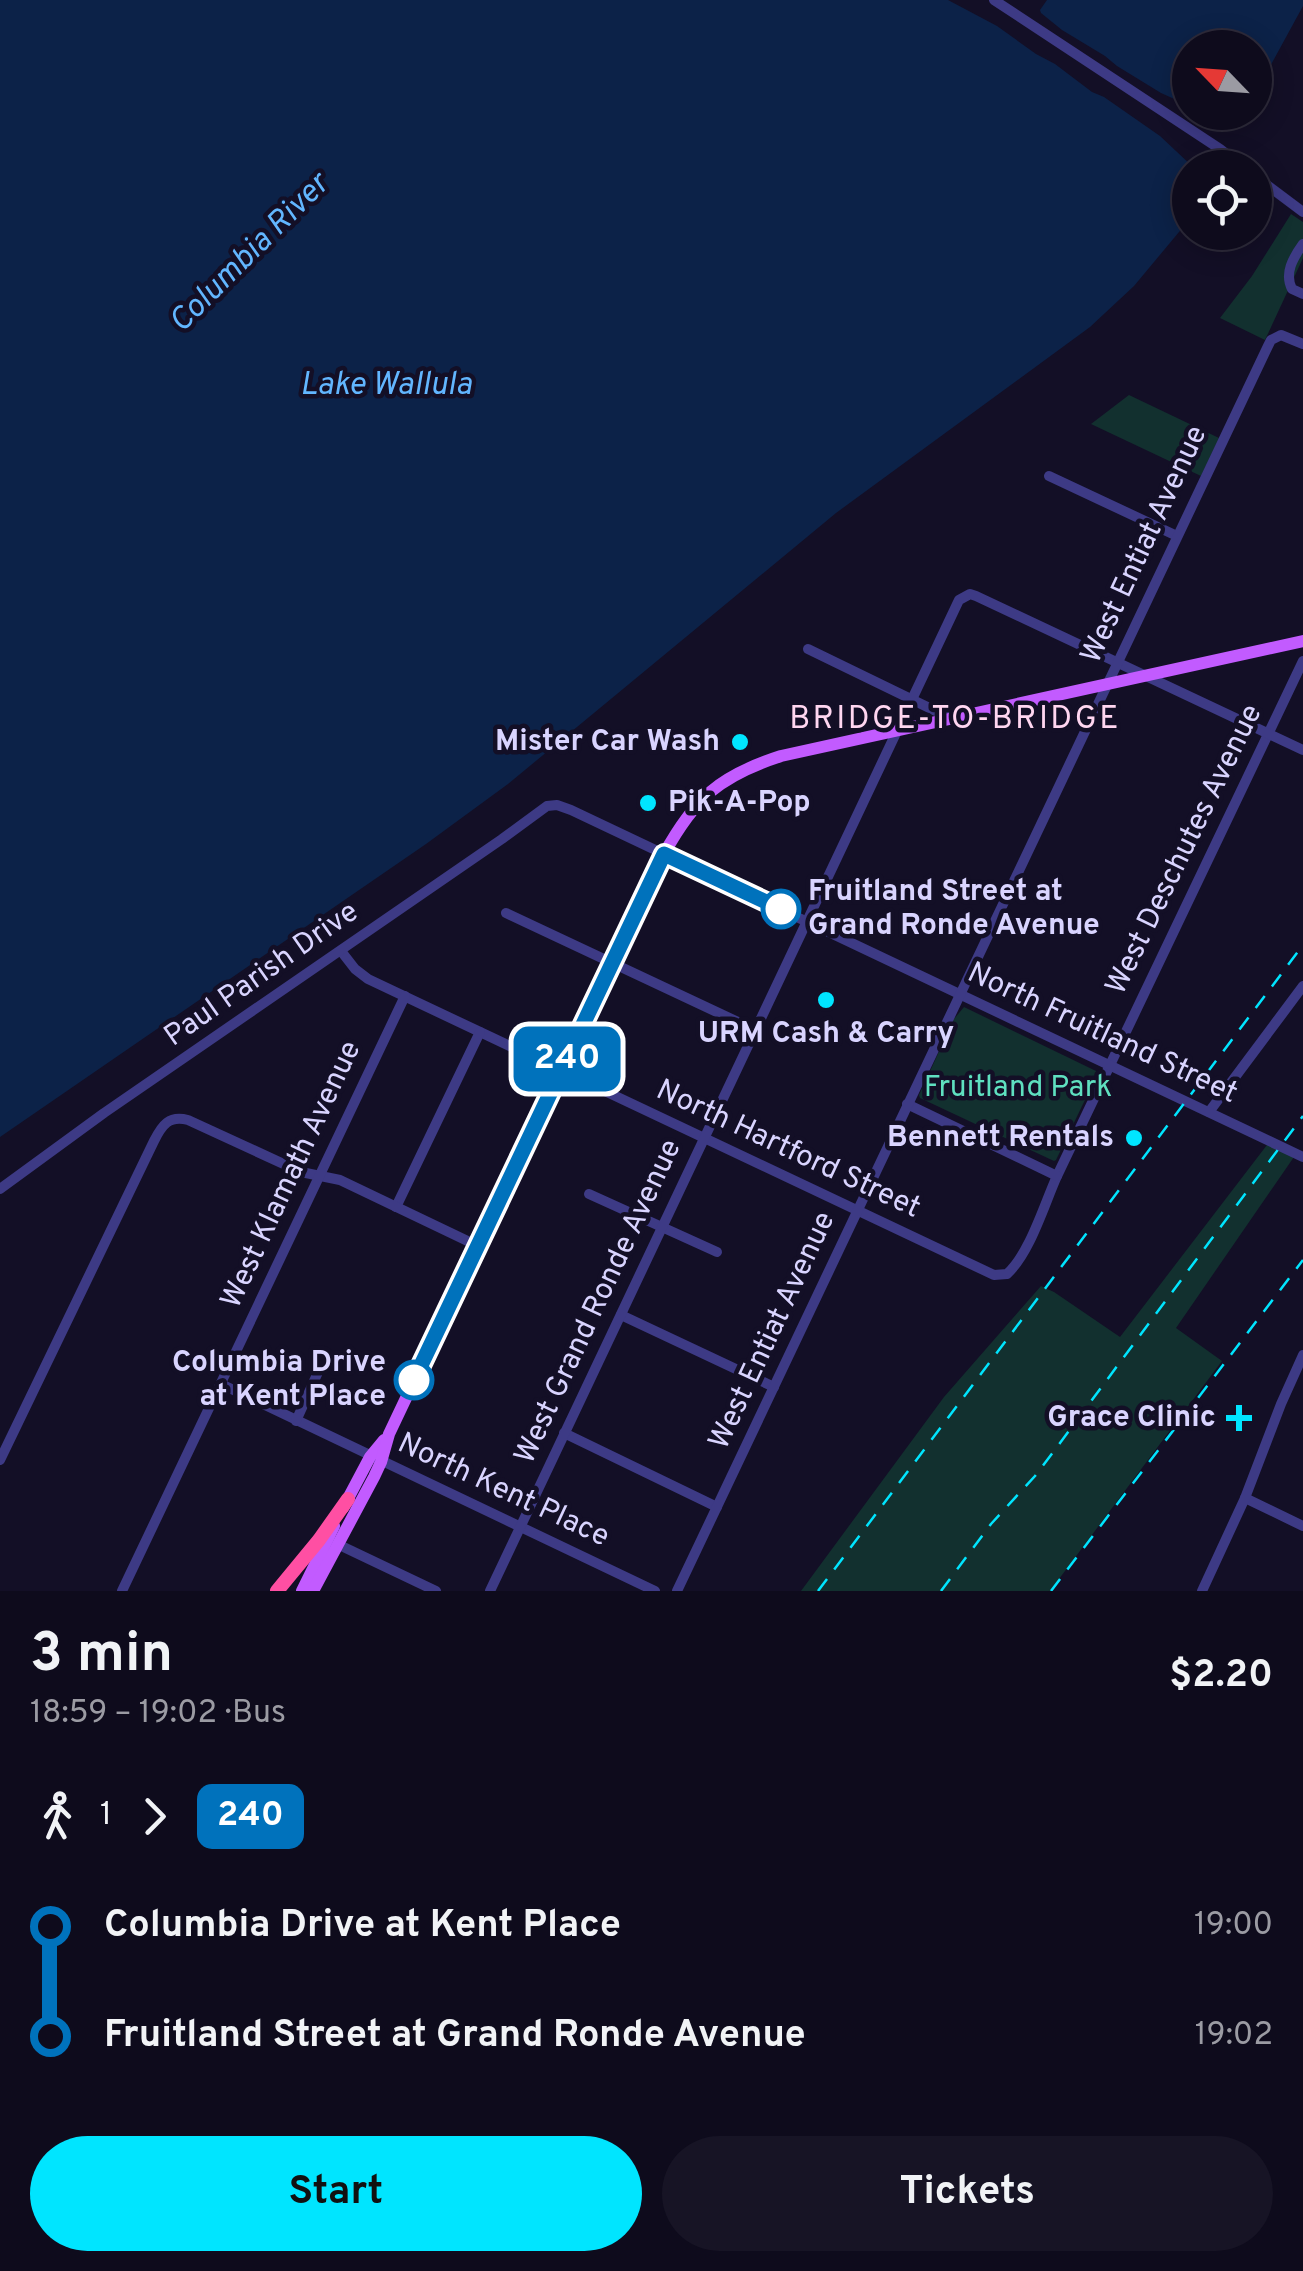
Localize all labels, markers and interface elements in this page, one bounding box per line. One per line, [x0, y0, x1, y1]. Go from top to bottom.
north arrow [1172, 30, 1272, 130]
map controls [1172, 30, 1272, 250]
button: locate [1172, 150, 1272, 250]
water label: Columbia River [162, 164, 340, 342]
water label: Lake Wallula [300, 366, 473, 406]
street label: West Entiat Avenue [1074, 420, 1216, 670]
street label: West Deschutes Avenue [1099, 699, 1271, 1001]
district label: BRIDGE-TO-BRIDGE [789, 700, 1121, 740]
place label: Mister Car Wash [495, 724, 720, 761]
marker: Mister Car Wash [729, 731, 751, 753]
place label: Pik-A-Pop [668, 785, 811, 822]
marker: Pik-A-Pop [637, 792, 659, 814]
place label: Fruitland Street at Grand Ronde Avenue [808, 874, 1100, 945]
marker: Fruitland Street at Grand Ronde Avenue [762, 890, 800, 928]
street label: Paul Parish Drive [158, 894, 366, 1056]
street label: North Fruitland Street [961, 955, 1243, 1113]
marker: URM Cash & Carry [815, 989, 837, 1011]
place label: URM Cash & Carry [698, 1016, 954, 1053]
line badge: 240 [510, 1026, 624, 1092]
street label: West Klamath Avenue [214, 1035, 370, 1315]
text: 240 [534, 1037, 600, 1081]
park label: Fruitland Park [924, 1070, 1112, 1107]
street label: North Hartford Street [650, 1073, 926, 1227]
place label: Bennett Rentals [887, 1120, 1114, 1157]
marker: Bennett Rentals [1123, 1127, 1145, 1149]
street label: West Grand Ronde Avenue [507, 1134, 691, 1470]
street label: West Entiat Avenue [702, 1206, 844, 1456]
place label: Columbia Drive at Kent Place [172, 1345, 386, 1416]
marker: Columbia Drive at Kent Place [395, 1361, 433, 1399]
place label: Grace Clinic [1047, 1400, 1216, 1437]
marker: Grace Clinic [1226, 1405, 1252, 1431]
street label: North Kent Place [391, 1426, 615, 1556]
text: 3 min [30, 1621, 173, 1691]
text: $2.20 [1169, 1652, 1273, 1701]
text: 18:59 – 19:02 · Bus [30, 1694, 286, 1734]
icon: walk [30, 1789, 85, 1844]
icon: forward [127, 1789, 182, 1844]
text: 240 [217, 1794, 284, 1838]
text: 1 [100, 1796, 112, 1836]
text: Columbia Drive at Kent Place [104, 1902, 621, 1951]
text: 19:00 [1194, 1906, 1273, 1946]
text: Fruitland Street at Grand Ronde Avenue [104, 2012, 806, 2061]
text: 19:02 [1195, 2016, 1273, 2056]
button: Start [30, 2136, 642, 2251]
button: Tickets [662, 2136, 1273, 2251]

